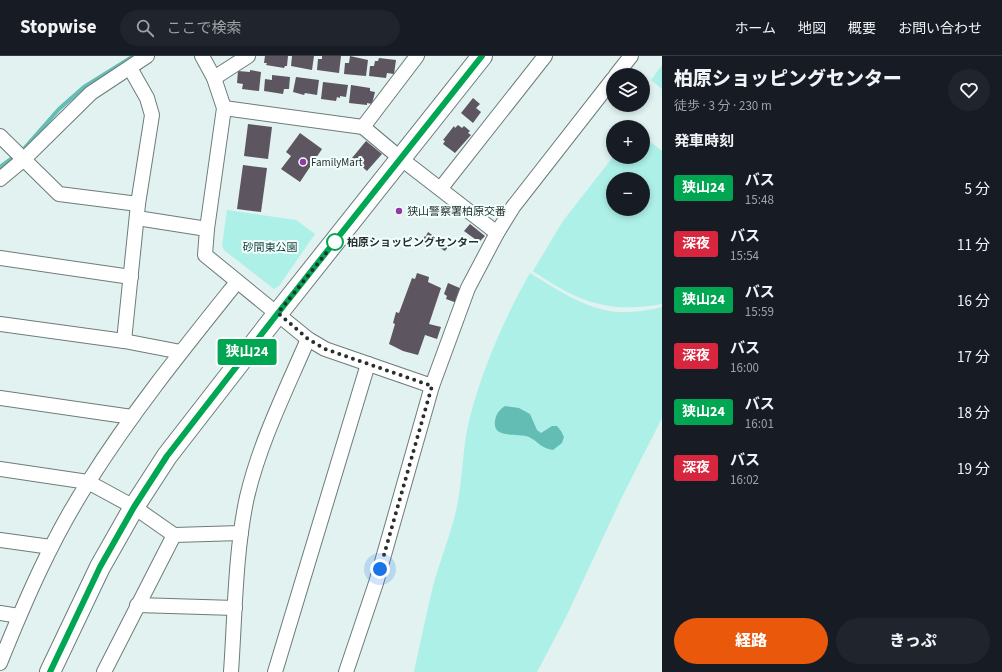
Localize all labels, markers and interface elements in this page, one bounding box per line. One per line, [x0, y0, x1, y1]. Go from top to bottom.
search box [120, 10, 400, 46]
text: Stopwise [20, 14, 96, 41]
icon: search [134, 17, 156, 39]
text: ここで検索 [166, 18, 242, 39]
text: ホーム [734, 19, 776, 39]
text: 地図 [798, 19, 826, 39]
text: 概要 [848, 19, 876, 39]
text: お問い合わせ [898, 19, 982, 39]
text: 柏原ショッピングセンター [674, 66, 902, 93]
map controls [606, 68, 650, 216]
button: layers [606, 68, 650, 112]
button: heart [948, 69, 990, 111]
text: 徒歩 · 3 分 · 230 m [674, 97, 772, 115]
button: + [606, 120, 650, 164]
text: 発車時刻 [674, 131, 734, 152]
place label: FamilyMart [311, 155, 363, 170]
marker: FamilyMart [298, 157, 308, 167]
text: バス [745, 170, 775, 191]
button: − [606, 172, 650, 216]
text: 狭山24 [682, 178, 725, 198]
text: 5 分 [965, 179, 990, 200]
text: 15:48 [745, 191, 774, 209]
place label: 狭山警察署柏原交番 [407, 204, 506, 219]
marker: 狭山警察署柏原交番 [394, 206, 404, 216]
text: バス [730, 226, 760, 247]
marker: 柏原ショッピングセンター [326, 233, 344, 251]
text: 深夜 [682, 234, 710, 254]
place label: 柏原ショッピングセンター [347, 235, 479, 250]
text: 11 分 [957, 235, 990, 256]
park label: 砂間東公園 [243, 240, 298, 255]
text: 15:54 [730, 247, 759, 265]
text: バス [745, 282, 775, 303]
text: 狭山24 [682, 290, 725, 310]
text: 16 分 [957, 291, 990, 312]
text: 15:59 [745, 303, 774, 321]
text: バス [730, 338, 760, 359]
line badge: 狭山24 [219, 339, 275, 365]
text: 狭山24 [226, 342, 268, 362]
text: 深夜 [682, 346, 710, 366]
text: 17 分 [957, 347, 990, 368]
text: 16:00 [730, 359, 759, 377]
text: バス [745, 394, 775, 415]
text: 狭山24 [682, 402, 725, 422]
text: 18 分 [957, 403, 990, 424]
text: 16:01 [745, 415, 774, 433]
text: バス [730, 450, 760, 471]
text: 深夜 [682, 458, 710, 478]
text: 19 分 [957, 459, 990, 480]
text: 16:02 [730, 471, 759, 489]
your location [370, 559, 390, 579]
button: 経路 [674, 618, 828, 664]
button: きっぷ [836, 618, 990, 664]

